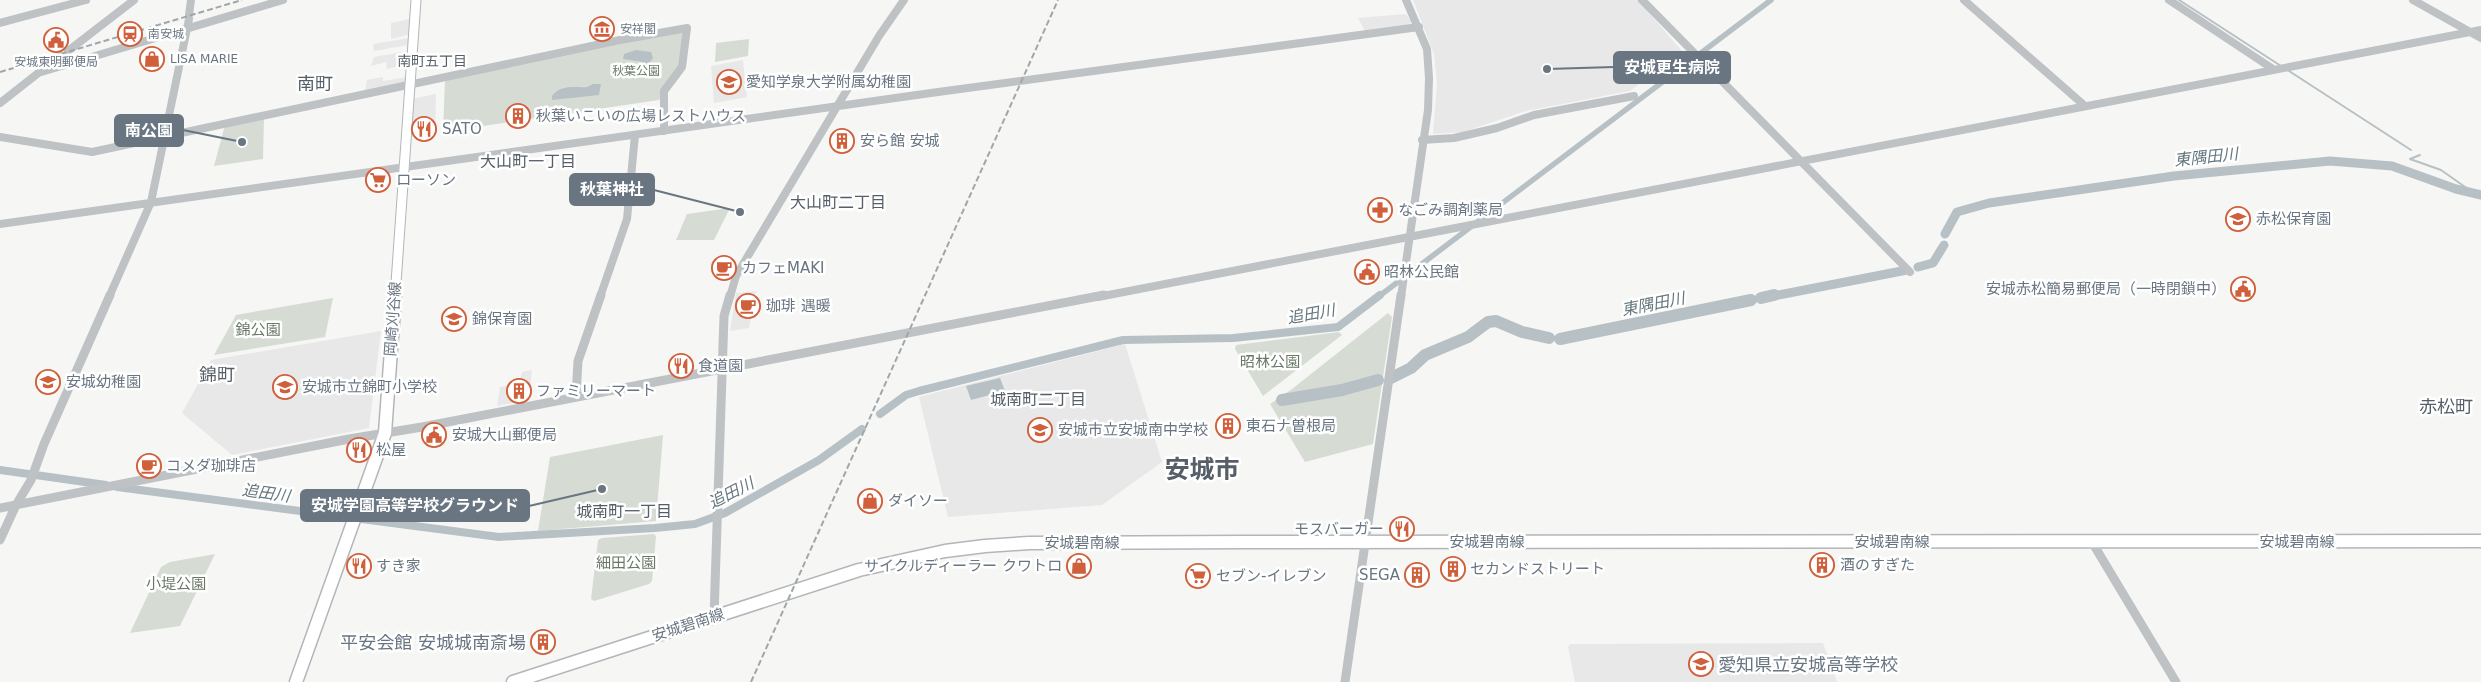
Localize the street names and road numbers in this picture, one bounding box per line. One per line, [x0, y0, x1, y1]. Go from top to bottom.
street label: 岡崎刈谷線 [381, 281, 405, 357]
street label: 安城碧南線 [1449, 533, 1525, 551]
street label: 安城碧南線 [1854, 533, 1930, 551]
street label: 安城碧南線 [2259, 533, 2335, 551]
street label: 安城碧南線 [1044, 534, 1120, 552]
street label: 安城碧南線 [650, 605, 726, 645]

